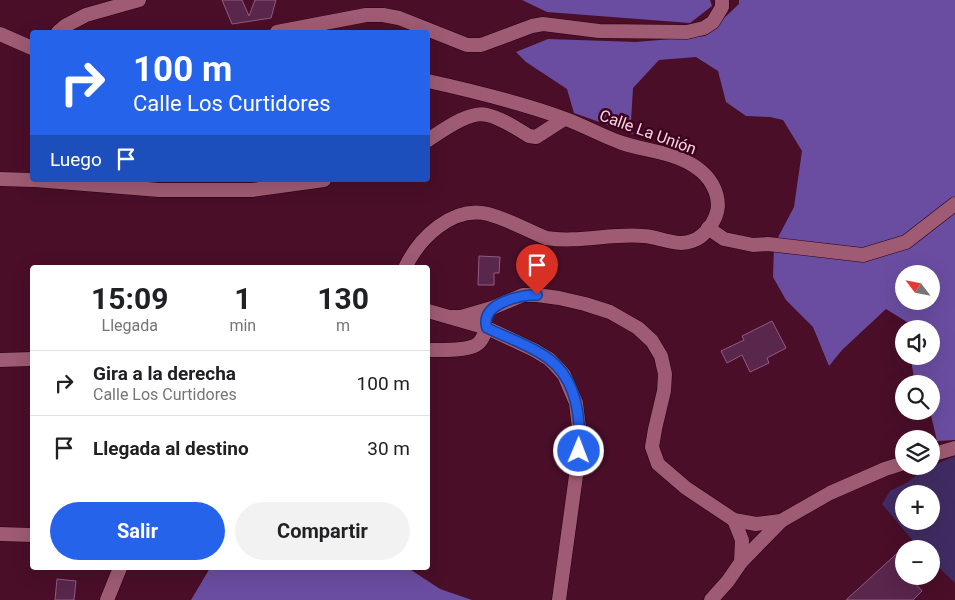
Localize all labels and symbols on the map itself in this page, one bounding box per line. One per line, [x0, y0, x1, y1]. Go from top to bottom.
street label: Calle La Unión [597, 106, 699, 158]
pin [516, 244, 558, 295]
north arrow [895, 265, 940, 310]
position arrow [552, 424, 604, 476]

